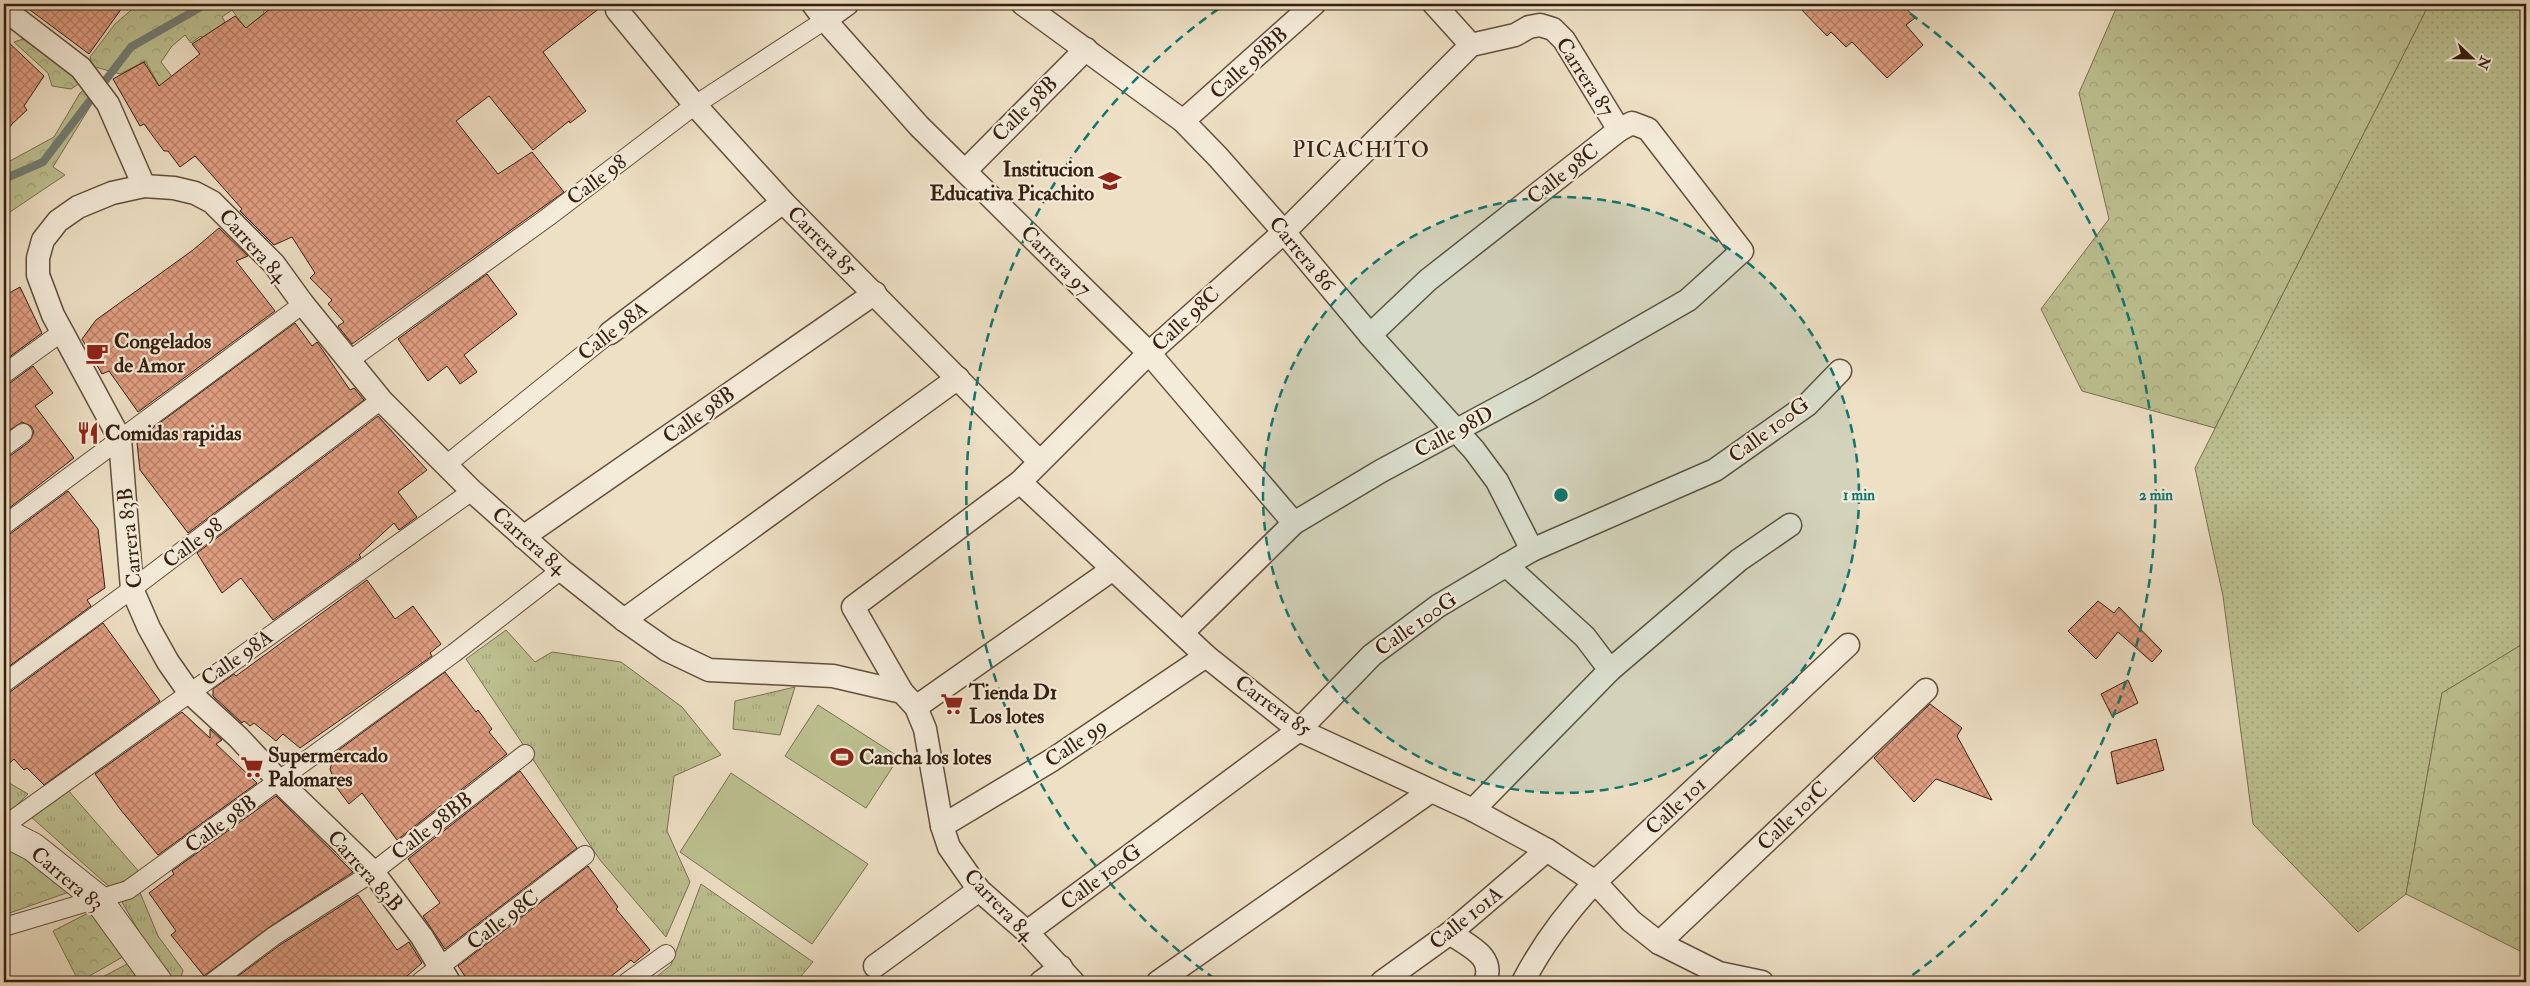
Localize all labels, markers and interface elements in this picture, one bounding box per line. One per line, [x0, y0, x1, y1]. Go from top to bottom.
street label: Calle 98BB [1204, 21, 1294, 105]
street label: Carrera 87 [1550, 32, 1621, 122]
north arrow [2448, 32, 2498, 82]
text: N [2473, 53, 2494, 72]
street label: Calle 98B [986, 70, 1064, 148]
district label: PICACHITO [1292, 136, 1430, 164]
street label: Calle 98C [1522, 138, 1604, 210]
street label: Calle 98 [562, 149, 633, 211]
place label: Institucion Educativa Picachito [930, 156, 1094, 207]
school or university icon: Institucion Educativa Picachito [1097, 168, 1123, 194]
street label: Carrera 85 [781, 200, 863, 282]
street label: Carrera 84 [213, 203, 294, 290]
street label: Carrera 86 [1263, 211, 1342, 298]
street label: Carrera 97 [1015, 220, 1097, 302]
street label: Calle 98C [1146, 281, 1226, 357]
street label: Calle 98A [572, 295, 654, 367]
place label: Congelados de Amor [114, 328, 211, 379]
cafe icon: Congelados de Amor [84, 340, 110, 366]
street label: Calle 98B [658, 380, 740, 450]
street label: Calle 100G [1723, 391, 1815, 469]
street label: Calle 98D [1410, 400, 1498, 464]
restaurant icon: Comidas rapidas [75, 420, 101, 446]
place label: Comidas rapidas [105, 420, 242, 447]
street label: Carrera 83B [111, 486, 149, 590]
centre of rings [1552, 486, 1570, 504]
text: 1 min [1843, 486, 1875, 505]
text: 2 min [2139, 486, 2173, 505]
street label: Carrera 84 [486, 501, 573, 582]
street label: Calle 98 [158, 512, 229, 574]
street label: Calle 100G [1370, 586, 1462, 662]
street label: Calle 98A [196, 623, 278, 693]
street label: Carrera 85 [1229, 669, 1317, 743]
place label: Tienda D1 Los lotes [968, 679, 1057, 730]
supermarket icon: Tienda D1 Los lotes [939, 691, 965, 717]
street label: Calle 99 [1040, 712, 1112, 774]
place label: Supermercado Palomares [268, 742, 388, 793]
sports icon: Cancha los lotes [829, 744, 855, 770]
place label: Cancha los lotes [859, 744, 991, 771]
supermarket icon: Supermercado Palomares [239, 754, 265, 780]
street label: Calle 101 [1640, 771, 1712, 841]
street label: Calle 101C [1752, 775, 1834, 857]
street label: Calle 98BB [386, 786, 478, 866]
street label: Calle 98B [180, 789, 262, 859]
street label: Carrera 83B [321, 824, 409, 918]
street label: Calle 100G [1055, 838, 1147, 916]
street label: Carrera 83 [25, 841, 109, 917]
street label: Carrera 84 [958, 863, 1041, 948]
street label: Calle 101A [1424, 880, 1508, 956]
street label: Calle 98C [461, 884, 545, 956]

